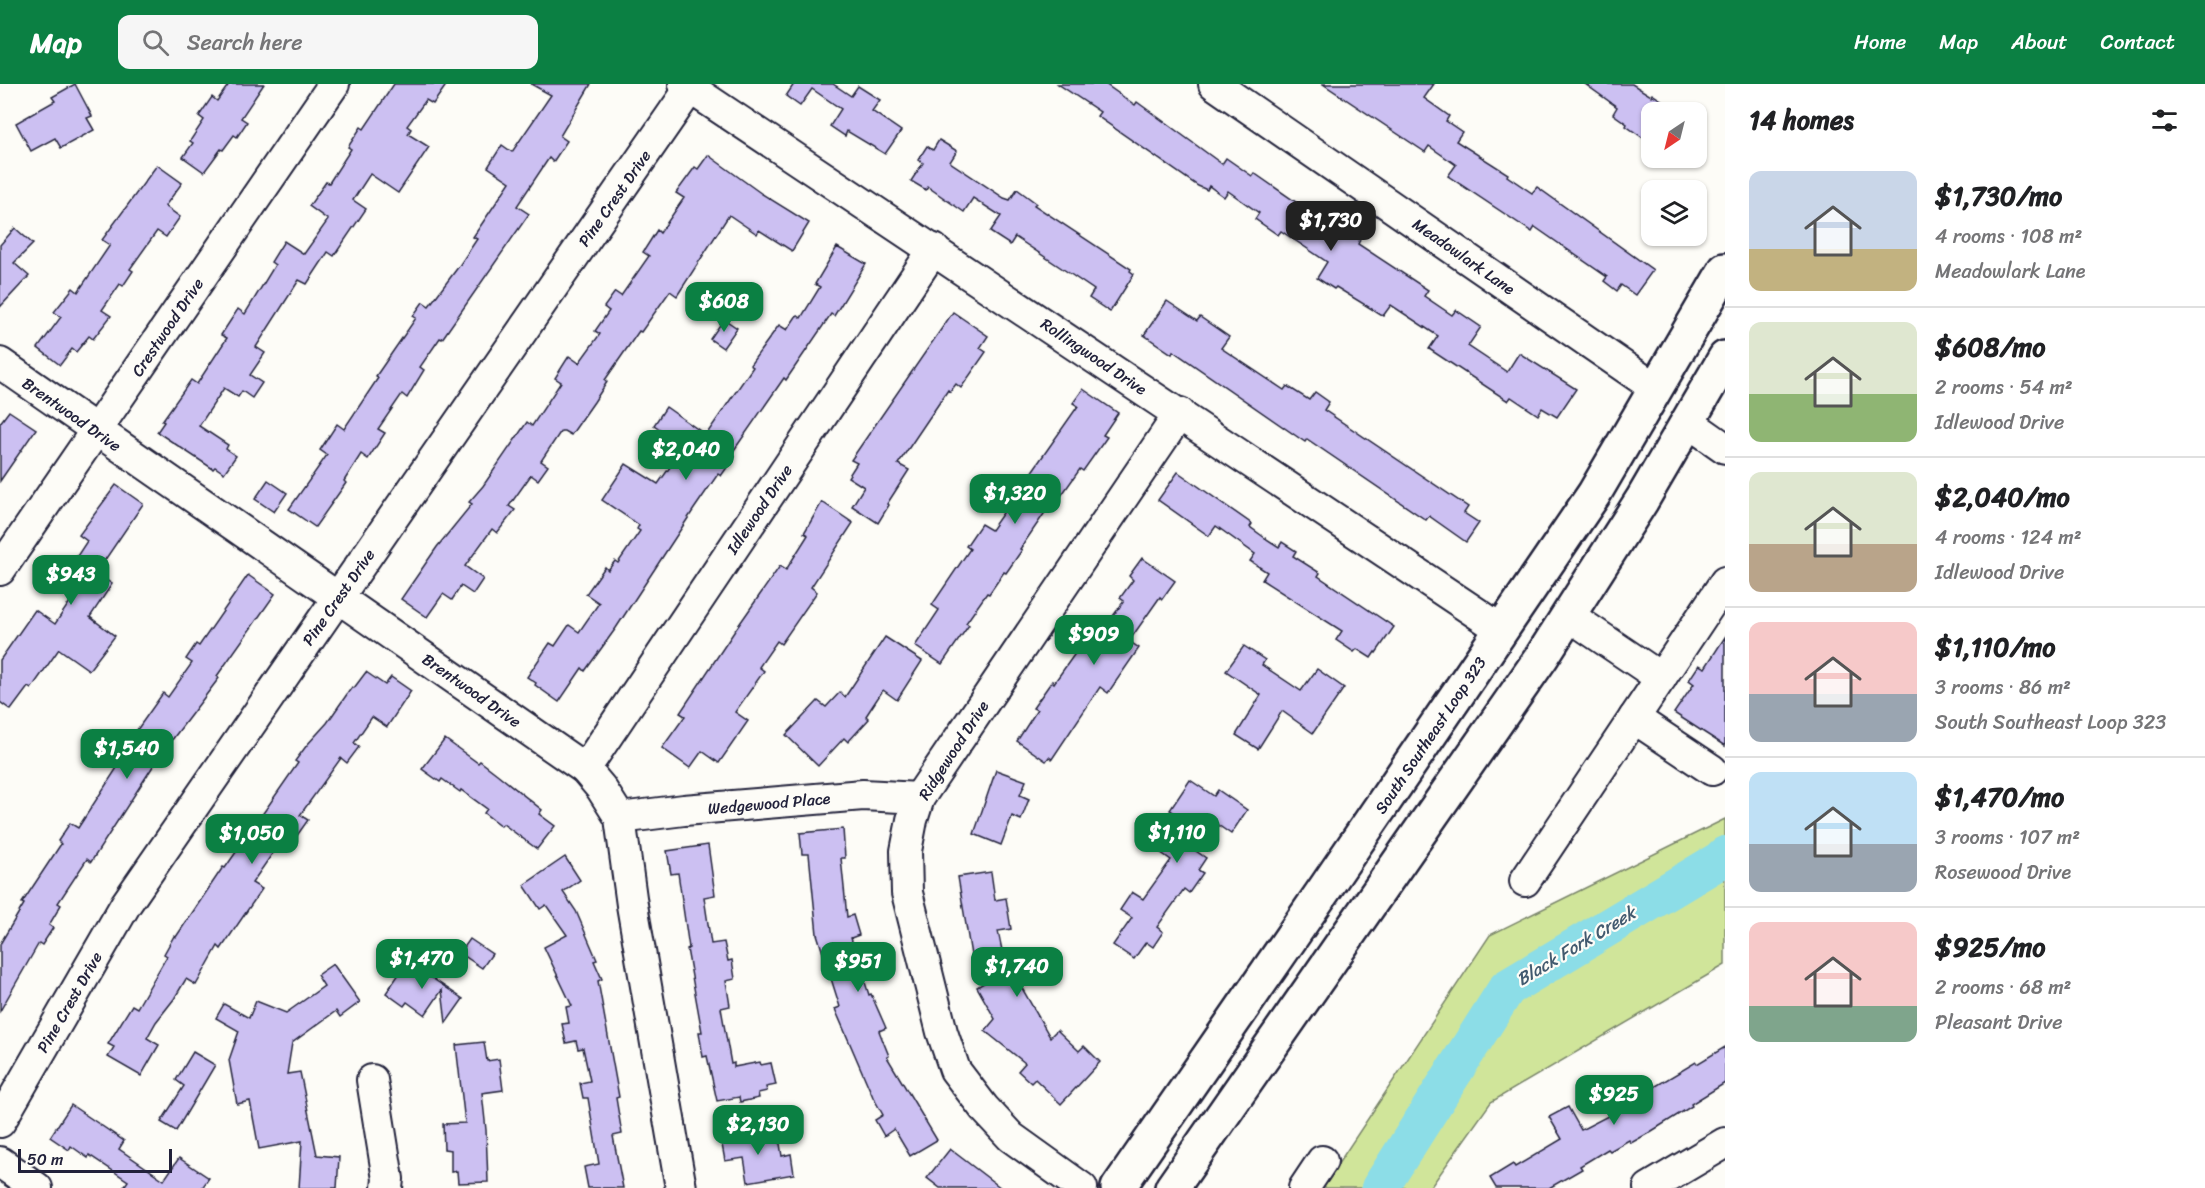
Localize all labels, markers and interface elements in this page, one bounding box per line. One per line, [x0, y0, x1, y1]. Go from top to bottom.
search box [118, 15, 538, 69]
text: Map [30, 18, 82, 67]
text: Search here [187, 23, 303, 62]
text: Home [1854, 23, 1906, 61]
text: Map [1939, 23, 1978, 61]
text: About [2011, 23, 2068, 61]
text: Contact [2101, 23, 2175, 61]
icon: search [139, 26, 172, 59]
text: 14 homes [1749, 97, 1854, 143]
north arrow [1641, 102, 1707, 168]
map controls [1641, 102, 1707, 246]
icon: filters [2148, 104, 2181, 137]
street label: Pine Crest Drive [570, 144, 659, 253]
text: $1,730/mo [1935, 173, 2062, 219]
button: layers [1641, 180, 1707, 246]
icon: home [1797, 195, 1869, 267]
pin: $1,730 [1282, 201, 1380, 252]
text: $1,730 [1300, 203, 1362, 238]
street label: Meadowlark Lane [1406, 210, 1522, 303]
text: 4 rooms · 108 m² [1935, 219, 2082, 254]
text: Meadowlark Lane [1935, 254, 2085, 289]
street label: Crestwood Drive [123, 272, 211, 383]
pin: $608 [688, 282, 760, 333]
text: $608 [699, 284, 749, 319]
street label: Rollingwood Drive [1034, 310, 1153, 403]
text: $608/mo [1935, 324, 2045, 370]
icon: home [1797, 346, 1869, 418]
street label: Brentwood Drive [16, 369, 127, 460]
text: 2 rooms · 54 m² [1935, 370, 2073, 405]
text: Idlewood Drive [1935, 405, 2064, 440]
pin: $2,040 [637, 430, 735, 481]
text: $2,040 [652, 432, 720, 467]
street label: Idlewood Drive [718, 458, 800, 561]
pin: $1,320 [966, 474, 1064, 525]
text: $2,040/mo [1935, 474, 2070, 520]
text: $1,320 [984, 476, 1046, 511]
icon: home [1797, 496, 1869, 568]
text: 4 rooms · 124 m² [1935, 520, 2082, 555]
street label: Pine Crest Drive [294, 543, 383, 652]
pin: $943 [35, 555, 107, 606]
text: Idlewood Drive [1935, 555, 2064, 590]
text: $943 [46, 557, 96, 592]
pin: $909 [1058, 615, 1130, 666]
text: $909 [1069, 617, 1119, 652]
text: $1,110/mo [1935, 624, 2055, 670]
street label: Brentwood Drive [416, 645, 527, 736]
icon: home [1797, 646, 1869, 718]
street label: South Southeast Loop 323 [1367, 650, 1494, 820]
text: 3 rooms · 86 m² [1935, 670, 2071, 705]
street label: Ridgewood Drive [910, 694, 997, 806]
text: South Southeast Loop 323 [1935, 705, 2166, 740]
pin: $1,540 [78, 729, 176, 780]
text: $1,540 [95, 731, 159, 766]
text: $1,470/mo [1935, 774, 2064, 820]
street label: Wedgewood Place [707, 784, 832, 823]
icon: home [1797, 796, 1869, 868]
pin: $1,110 [1128, 813, 1226, 864]
pin: $1,050 [203, 814, 301, 865]
text: $1,110 [1148, 815, 1206, 850]
text: $1,050 [220, 816, 284, 851]
text: 3 rooms · 107 m² [1935, 820, 2080, 855]
text: Rosewood Drive [1935, 855, 2071, 890]
water label: Black Fork Creek [1510, 896, 1644, 994]
text: $925/mo [1935, 924, 2045, 970]
pin: $1,470 [373, 939, 471, 990]
text: $1,470 [390, 941, 454, 976]
pin: $951 [822, 942, 894, 993]
text: $951 [835, 944, 881, 979]
street label: Pine Crest Drive [29, 946, 110, 1059]
icon: home [1797, 946, 1869, 1018]
pin: $1,740 [968, 947, 1066, 998]
text: $1,740 [985, 949, 1049, 984]
text: 2 rooms · 68 m² [1935, 970, 2071, 1005]
text: Pleasant Drive [1935, 1005, 2062, 1040]
pin: $925 [1578, 1075, 1650, 1126]
text: $925 [1589, 1077, 1639, 1112]
pin: $2,130 [709, 1105, 807, 1156]
text: $2,130 [727, 1107, 789, 1142]
text: 50 m [27, 1145, 63, 1174]
scale bar [18, 1146, 172, 1174]

